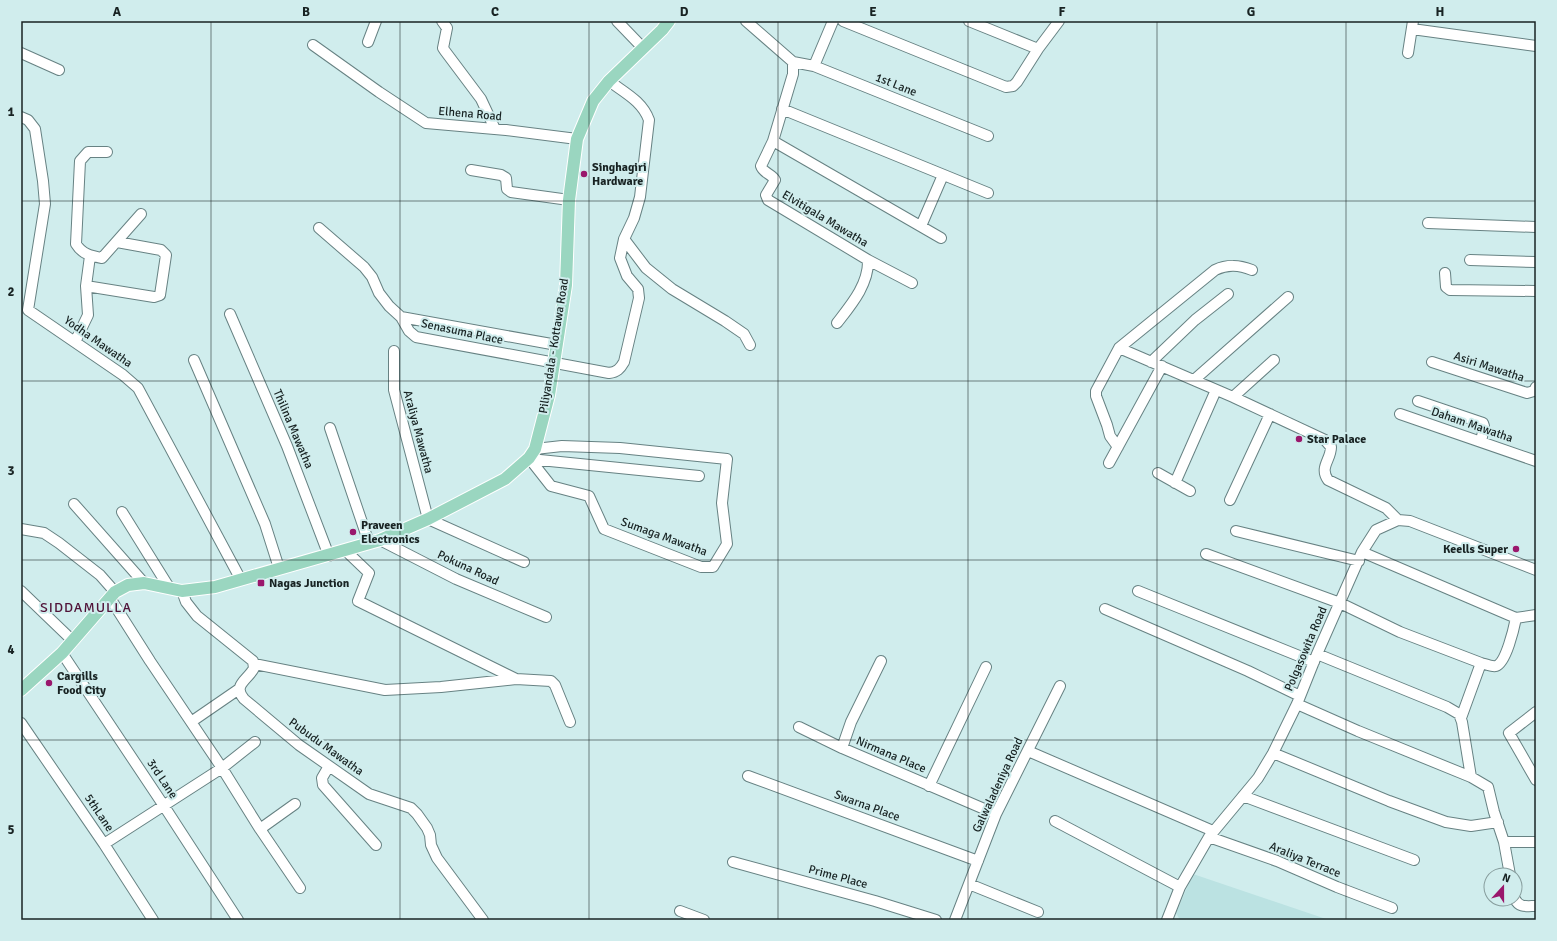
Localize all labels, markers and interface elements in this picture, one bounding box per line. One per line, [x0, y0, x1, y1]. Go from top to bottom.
text: A [113, 4, 122, 20]
text: B [302, 4, 310, 20]
text: C [491, 4, 499, 20]
text: D [680, 4, 689, 20]
text: E [869, 4, 877, 20]
text: F [1059, 4, 1066, 20]
text: G [1247, 4, 1255, 20]
text: H [1436, 4, 1444, 20]
street label: 1st Lane [873, 70, 919, 100]
text: 1 [7, 104, 15, 120]
street label: Elhena Road [438, 104, 502, 124]
place label: Singhagiri Hardware [592, 160, 646, 189]
marker: Singhagiri Hardware [579, 169, 589, 179]
street label: Elvitigala Mawatha [779, 187, 871, 251]
street label: Piliyandala - Kottawa Road [536, 277, 572, 415]
text: 2 [7, 284, 15, 300]
street label: Yodha Mawatha [61, 313, 135, 371]
street label: Senasuma Place [420, 316, 504, 348]
street label: Asiri Mawatha [1452, 349, 1526, 385]
street label: Thilina Mawatha [270, 387, 316, 471]
street label: Araliya Mawatha [400, 389, 436, 475]
street label: Daham Mawatha [1429, 404, 1515, 446]
place label: Star Palace [1307, 432, 1366, 447]
marker: Star Palace [1294, 434, 1304, 444]
text: 3 [7, 463, 15, 479]
street label: Sumaga Mawatha [619, 514, 709, 560]
place label: Praveen Electronics [361, 518, 420, 547]
marker: Praveen Electronics [348, 527, 358, 537]
place label: Keells Super [1443, 542, 1508, 557]
marker: Keells Super [1511, 544, 1521, 554]
street label: Pokuna Road [435, 547, 501, 589]
place label: Nagas Junction [269, 576, 350, 591]
marker: Nagas Junction [256, 578, 266, 588]
district label: SIDDAMULLA [40, 599, 132, 616]
street label: Polgasowita Road [1281, 604, 1331, 694]
text: 4 [7, 642, 15, 658]
place label: Cargills Food City [57, 669, 106, 698]
marker: Cargills Food City [44, 678, 54, 688]
street label: Pubudu Mawatha [286, 715, 366, 779]
street label: Nirmana Place [854, 733, 928, 777]
street label: Galwaladeniya Road [969, 735, 1027, 835]
street label: 3rd Lane [143, 756, 181, 802]
street label: Swarna Place [832, 787, 902, 825]
street label: 5thLane [81, 791, 117, 835]
text: 5 [7, 822, 15, 838]
street label: Araliya Terrace [1267, 839, 1343, 881]
street label: Prime Place [807, 862, 869, 892]
north arrow [1483, 867, 1523, 907]
text: N [1501, 871, 1512, 886]

